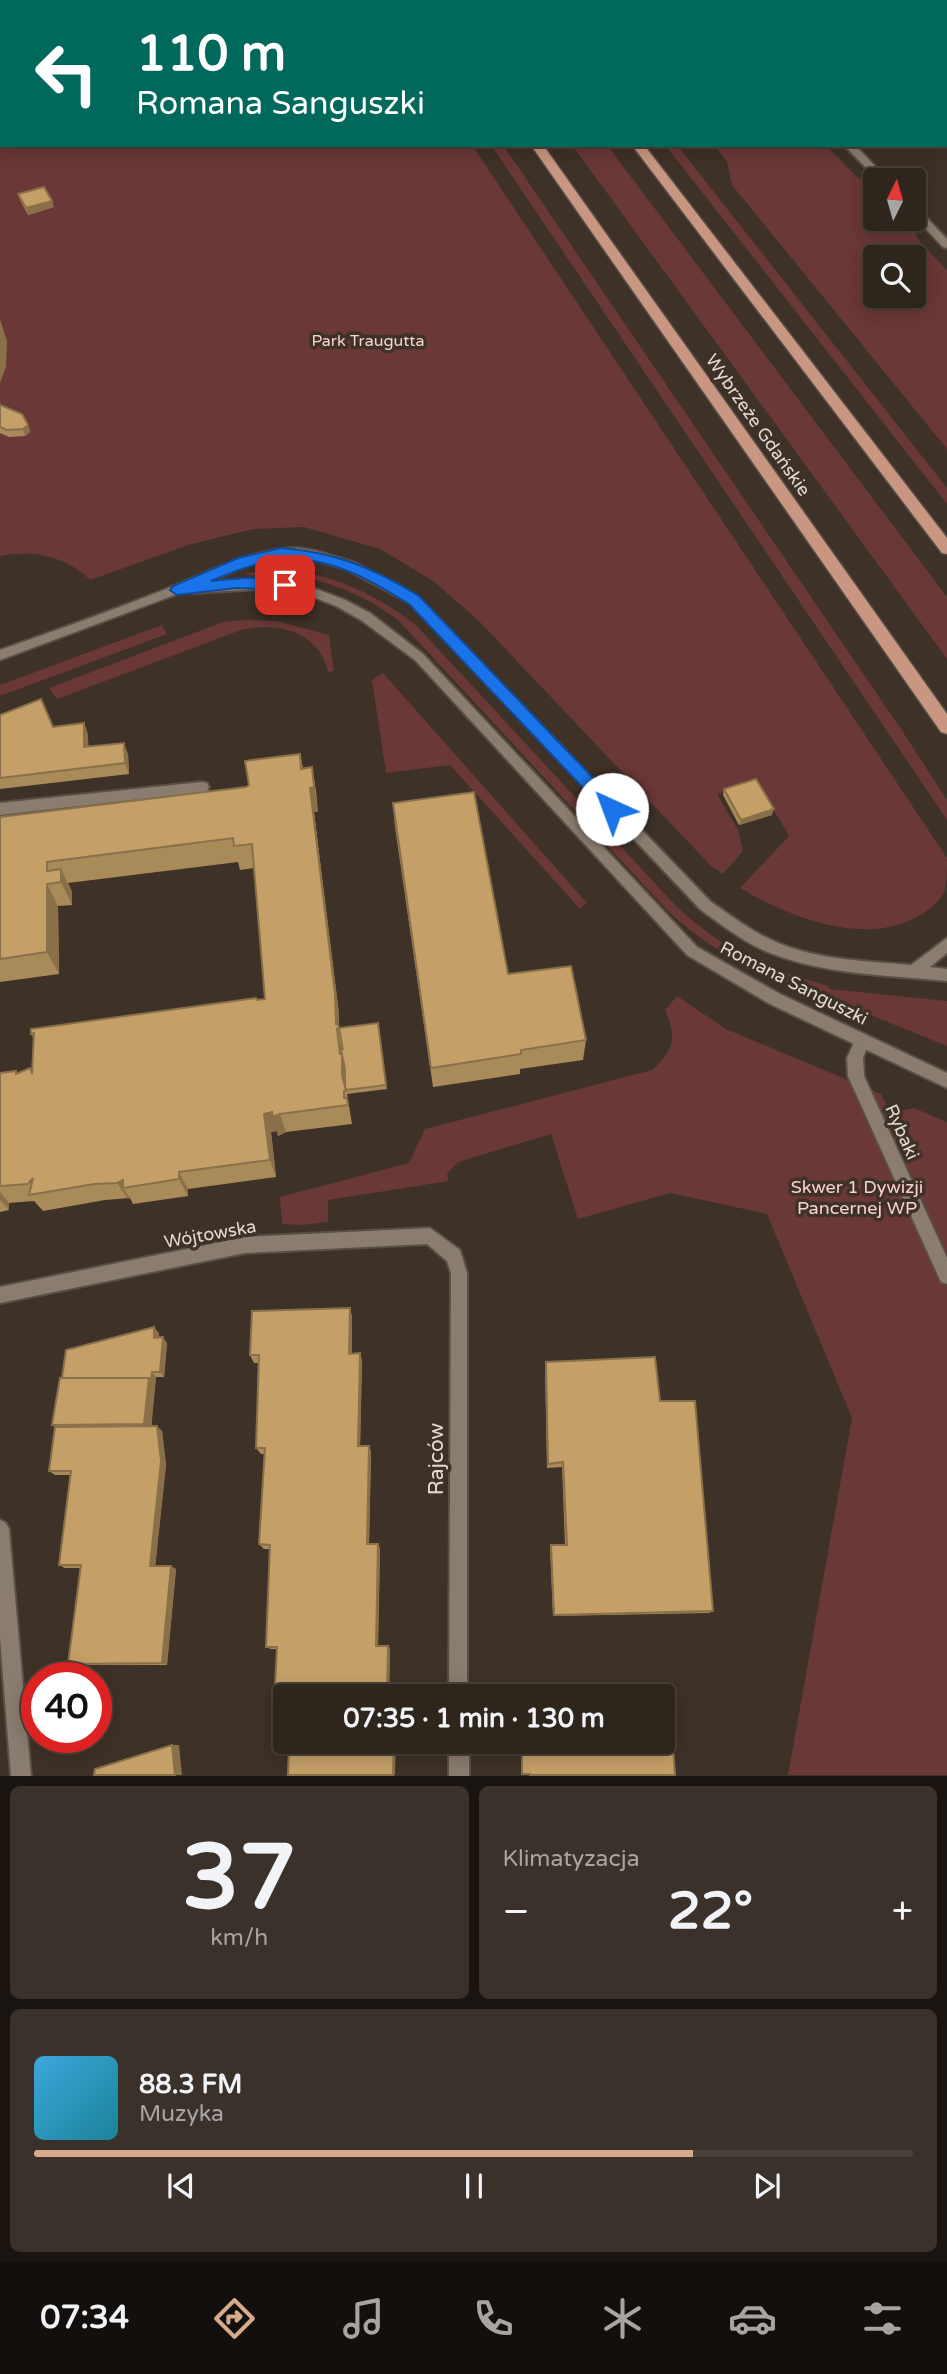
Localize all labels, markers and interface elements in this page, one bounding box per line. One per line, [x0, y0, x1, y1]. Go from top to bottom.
text: 110 m [136, 25, 286, 84]
icon: left [21, 28, 112, 119]
text: Romana Sanguszki [136, 85, 425, 123]
north arrow [863, 168, 926, 231]
map controls [863, 168, 926, 308]
button: search [863, 245, 926, 308]
park label: Park Traugutta [312, 331, 424, 351]
street label: Wybrzeże Gdańskie [701, 350, 815, 500]
pin [255, 555, 315, 615]
icon: arrive [266, 566, 304, 604]
position arrow [575, 772, 649, 846]
street label: Romana Sanguszki [717, 936, 871, 1030]
street label: Rybaki [880, 1101, 924, 1163]
park label: Skwer 1 Dywizji Pancernej WP [791, 1176, 923, 1219]
street label: Wójtowska [162, 1215, 258, 1253]
street label: Rajców [424, 1422, 449, 1495]
speed limit sign: 40 [21, 1662, 112, 1753]
text: 07:35 · 1 min · 130 m [343, 1703, 605, 1734]
text: 37 [182, 1823, 296, 1933]
text: Klimatyzacja [503, 1845, 640, 1873]
text: 22° [668, 1880, 753, 1943]
text: − [503, 1889, 530, 1935]
text: + [892, 1889, 913, 1935]
text: km/h [210, 1924, 268, 1952]
text: 88.3 FM [139, 2069, 242, 2100]
text: Muzyka [139, 2100, 224, 2128]
icon: previous [162, 2167, 200, 2205]
icon: pause [455, 2167, 493, 2205]
icon: next [748, 2167, 786, 2205]
icon: directions [210, 2294, 259, 2343]
icon: music [339, 2294, 388, 2343]
icon: phone [469, 2294, 518, 2343]
icon: climate [598, 2294, 647, 2343]
icon: car [728, 2294, 777, 2343]
icon: filters [858, 2294, 907, 2343]
text: 07:34 [40, 2299, 129, 2337]

